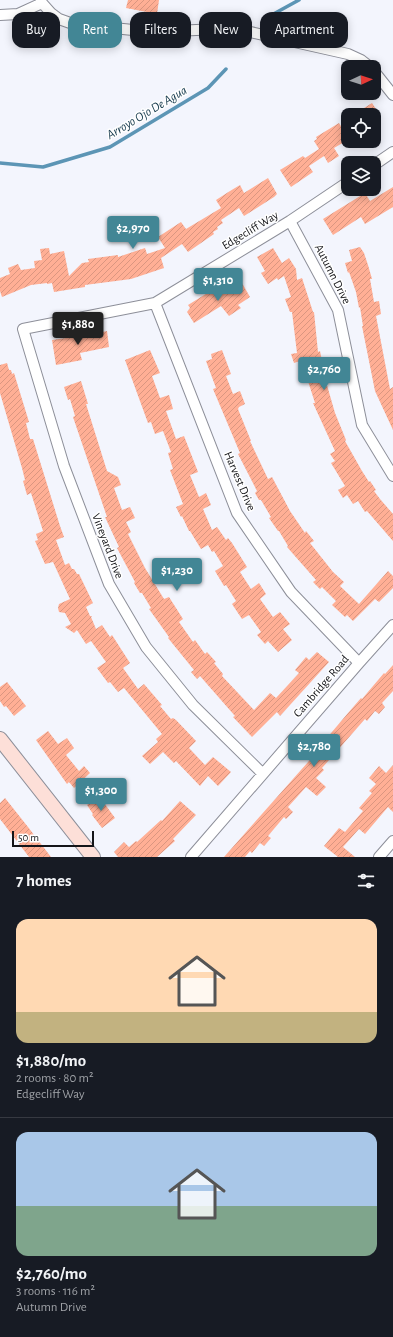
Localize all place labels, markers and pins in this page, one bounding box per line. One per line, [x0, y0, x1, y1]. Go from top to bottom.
pin: $2,970 [100, 216, 166, 250]
pin: $1,310 [185, 268, 251, 302]
pin: $1,880 [45, 312, 111, 346]
pin: $2,760 [291, 357, 357, 391]
pin: $1,230 [144, 558, 210, 592]
pin: $2,780 [281, 734, 347, 768]
pin: $1,300 [68, 778, 134, 812]

